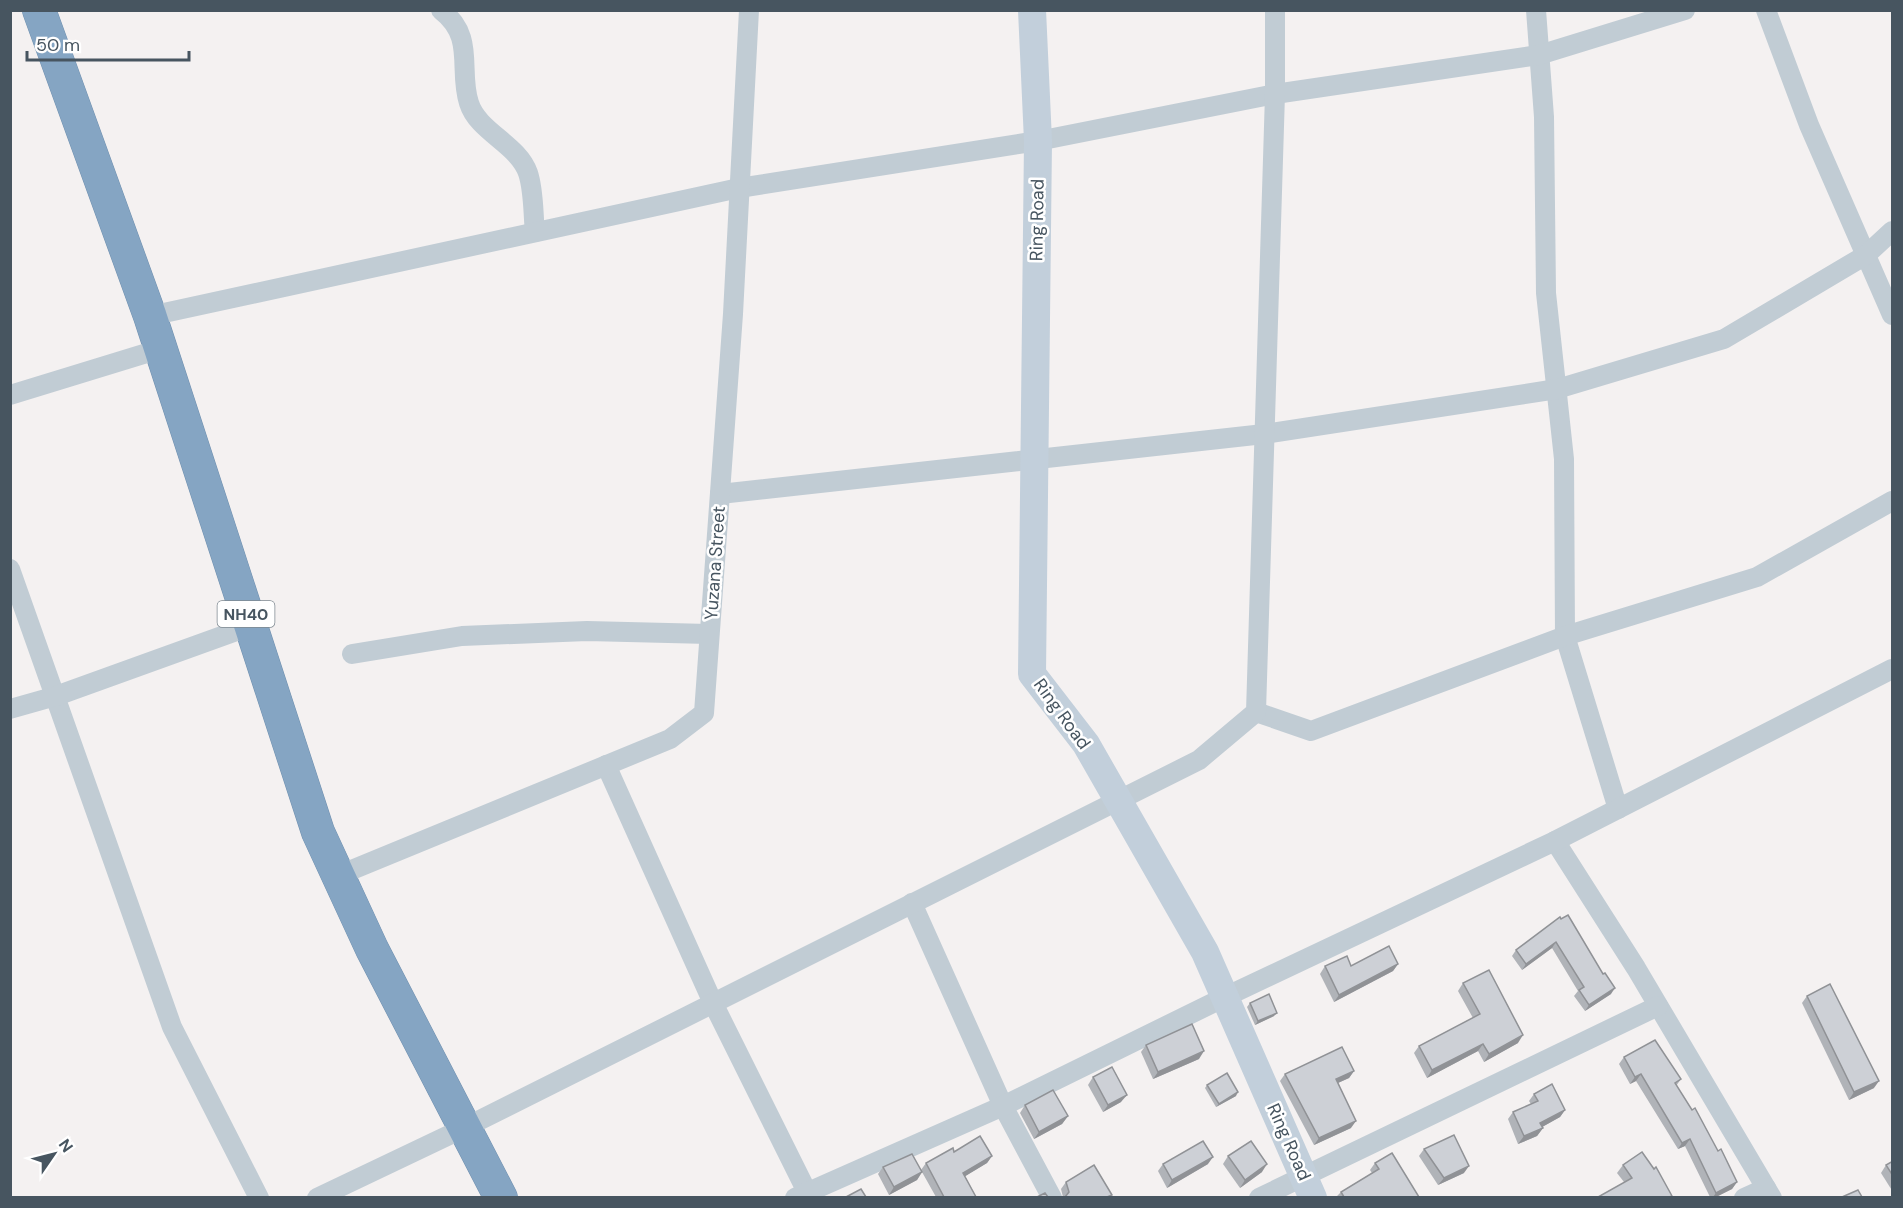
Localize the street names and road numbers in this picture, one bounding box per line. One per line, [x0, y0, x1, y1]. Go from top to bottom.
street label: Ring Road [1024, 179, 1050, 261]
street label: Yuzana Street [699, 505, 731, 621]
road number: NH40 [218, 601, 274, 627]
street label: Ring Road [1028, 674, 1096, 754]
street label: Ring Road [1261, 1100, 1317, 1184]

